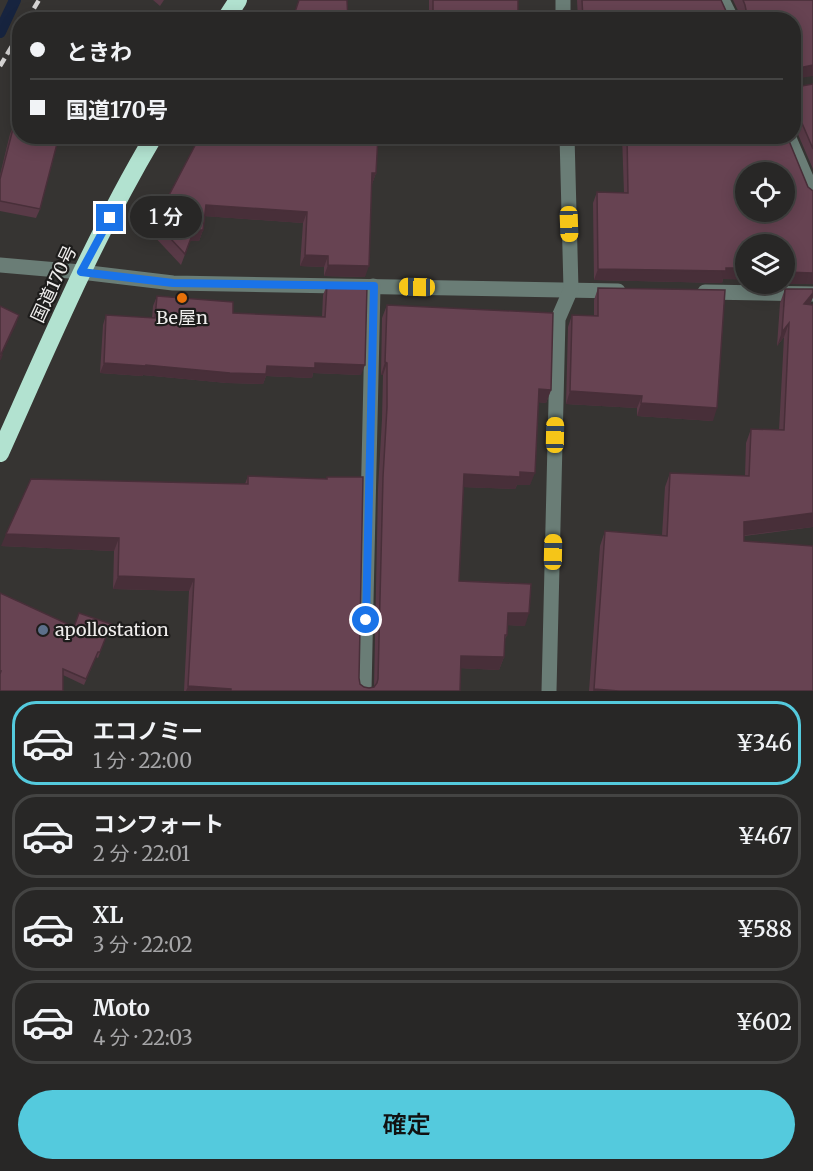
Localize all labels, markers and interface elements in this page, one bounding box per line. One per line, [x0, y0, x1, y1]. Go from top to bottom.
text: ときわ [66, 38, 132, 66]
text: 国道170号 [66, 96, 168, 124]
map controls [735, 162, 795, 294]
button: locate [735, 162, 795, 222]
callout: 1 分 [131, 197, 203, 239]
route end [96, 204, 123, 231]
text: 1 分 [149, 204, 183, 229]
car [559, 206, 579, 242]
button: layers [735, 234, 795, 294]
street label: 国道170号 [26, 242, 81, 326]
car [399, 278, 435, 296]
marker: Be屋n [175, 291, 189, 305]
place label: Be屋n [156, 306, 208, 329]
car [546, 417, 564, 453]
car [544, 534, 562, 570]
route start [352, 606, 379, 633]
place label: apollostation [55, 618, 169, 641]
marker: apollostation [36, 623, 50, 637]
icon: car [21, 716, 75, 770]
text: エコノミー [93, 717, 203, 745]
text: ¥346 [736, 729, 792, 757]
text: 1 分 · 22:00 [93, 748, 192, 773]
icon: car [21, 809, 75, 863]
text: コンフォート [93, 810, 224, 838]
text: ¥467 [738, 822, 792, 850]
text: 2 分 · 22:01 [93, 841, 190, 866]
text: XL [93, 901, 123, 929]
icon: car [21, 902, 75, 956]
text: ¥588 [737, 915, 792, 943]
text: 3 分 · 22:02 [93, 932, 193, 957]
text: Moto [93, 994, 150, 1022]
icon: car [21, 995, 75, 1049]
text: ¥602 [736, 1008, 792, 1036]
text: 4 分 · 22:03 [93, 1025, 193, 1050]
button: 確定 [18, 1090, 795, 1159]

